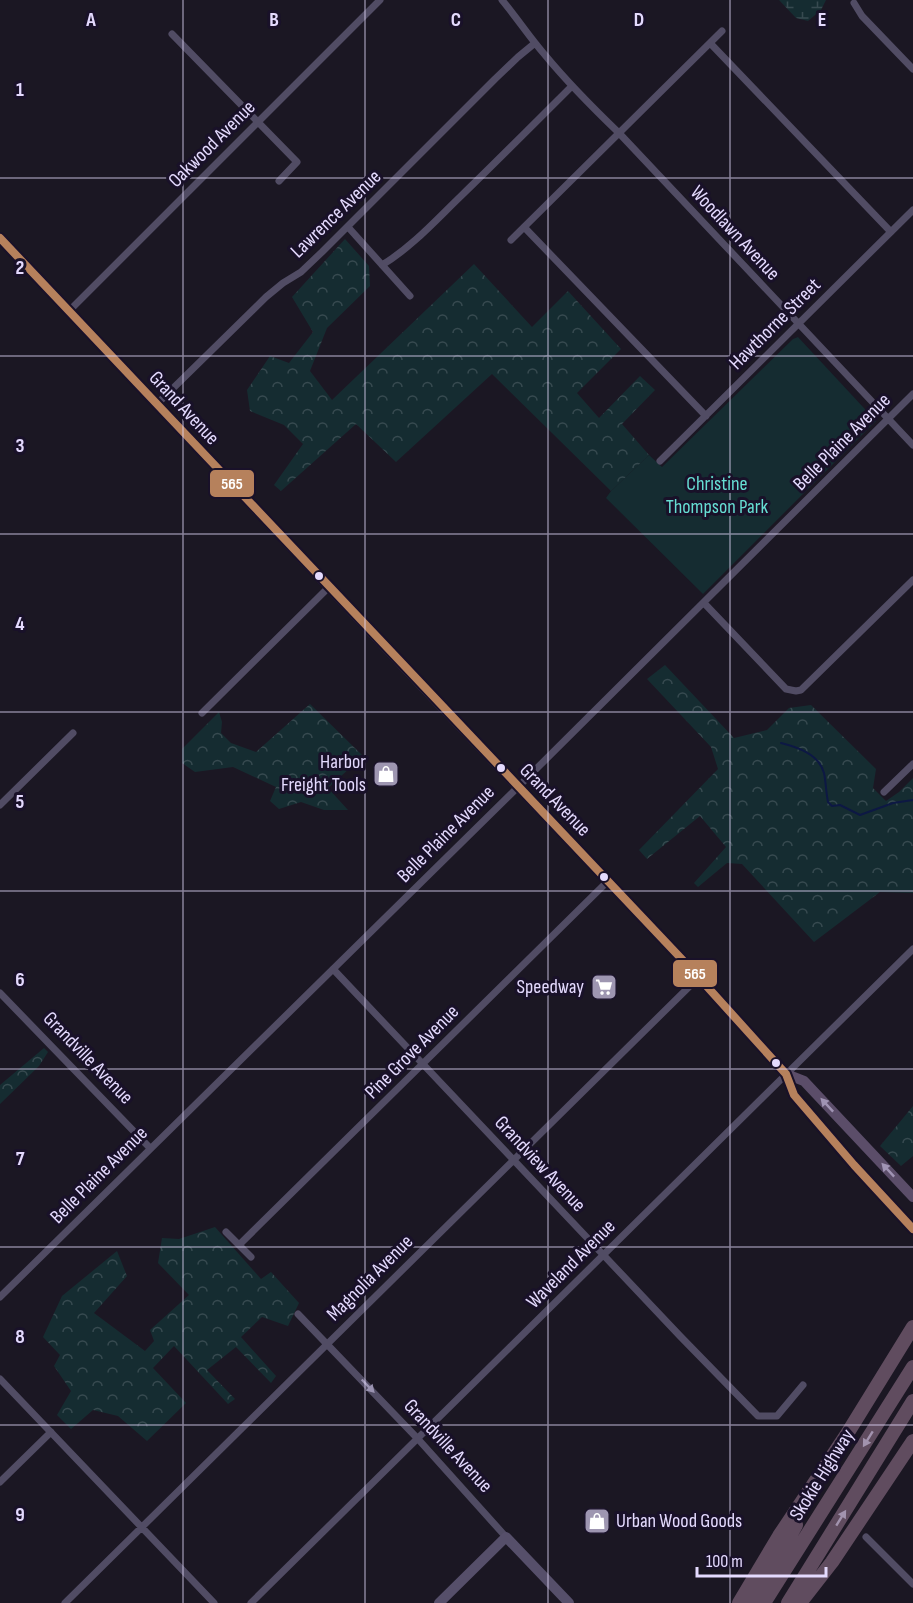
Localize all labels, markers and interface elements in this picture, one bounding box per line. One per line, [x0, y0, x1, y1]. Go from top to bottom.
text: A [85, 8, 96, 32]
text: B [269, 8, 279, 32]
text: C [451, 8, 461, 32]
text: D [634, 8, 644, 32]
text: E [818, 8, 826, 32]
text: 1 [16, 78, 24, 102]
street label: Oakwood Avenue [163, 95, 261, 193]
street label: Lawrence Avenue [286, 165, 386, 263]
street label: Woodlawn Avenue [685, 181, 785, 285]
text: 2 [16, 256, 24, 280]
street label: Hawthorne Street [724, 273, 826, 375]
street label: Grand Avenue [144, 366, 224, 450]
street label: Belle Plaine Avenue [788, 388, 896, 496]
text: 3 [16, 434, 25, 458]
line badge: 565 [209, 469, 255, 498]
park label: Christine Thompson Park [666, 472, 769, 519]
text: 565 [221, 475, 243, 494]
unlabelled marker [313, 570, 325, 582]
text: 4 [15, 612, 25, 636]
place label: Harbor Freight Tools [281, 750, 366, 797]
shop icon: Harbor Freight Tools [371, 759, 401, 789]
street label: Grand Avenue [514, 759, 596, 841]
unlabelled marker [495, 762, 507, 774]
street label: Belle Plaine Avenue [392, 780, 500, 888]
text: 5 [16, 790, 25, 814]
unlabelled marker [598, 871, 610, 883]
line badge: 565 [672, 959, 718, 988]
text: 565 [684, 965, 706, 984]
text: 6 [15, 968, 25, 992]
supermarket icon: Speedway [589, 972, 619, 1002]
place label: Speedway [517, 975, 584, 999]
street label: Pine Grove Avenue [360, 1000, 464, 1104]
street label: Grandville Avenue [38, 1007, 138, 1109]
unlabelled marker [770, 1057, 782, 1069]
one-way arrow [820, 1098, 834, 1113]
street label: Grandview Avenue [489, 1111, 591, 1217]
street label: Belle Plaine Avenue [45, 1121, 153, 1229]
text: 7 [16, 1147, 25, 1171]
one-way arrow [882, 1163, 895, 1178]
street label: Waveland Avenue [521, 1214, 621, 1314]
street label: Magnolia Avenue [322, 1230, 418, 1326]
text: 8 [15, 1325, 25, 1349]
one-way arrow [360, 1379, 374, 1393]
street label: Grandville Avenue [399, 1394, 497, 1498]
street label: Skokie Highway [784, 1425, 860, 1525]
one-way arrow [862, 1431, 873, 1447]
text: 9 [15, 1503, 25, 1527]
shop icon: Urban Wood Goods [582, 1506, 612, 1536]
place label: Urban Wood Goods [616, 1509, 742, 1533]
one-way arrow [835, 1509, 846, 1526]
scale bar [697, 1540, 826, 1578]
text: 100 m [706, 1551, 743, 1572]

